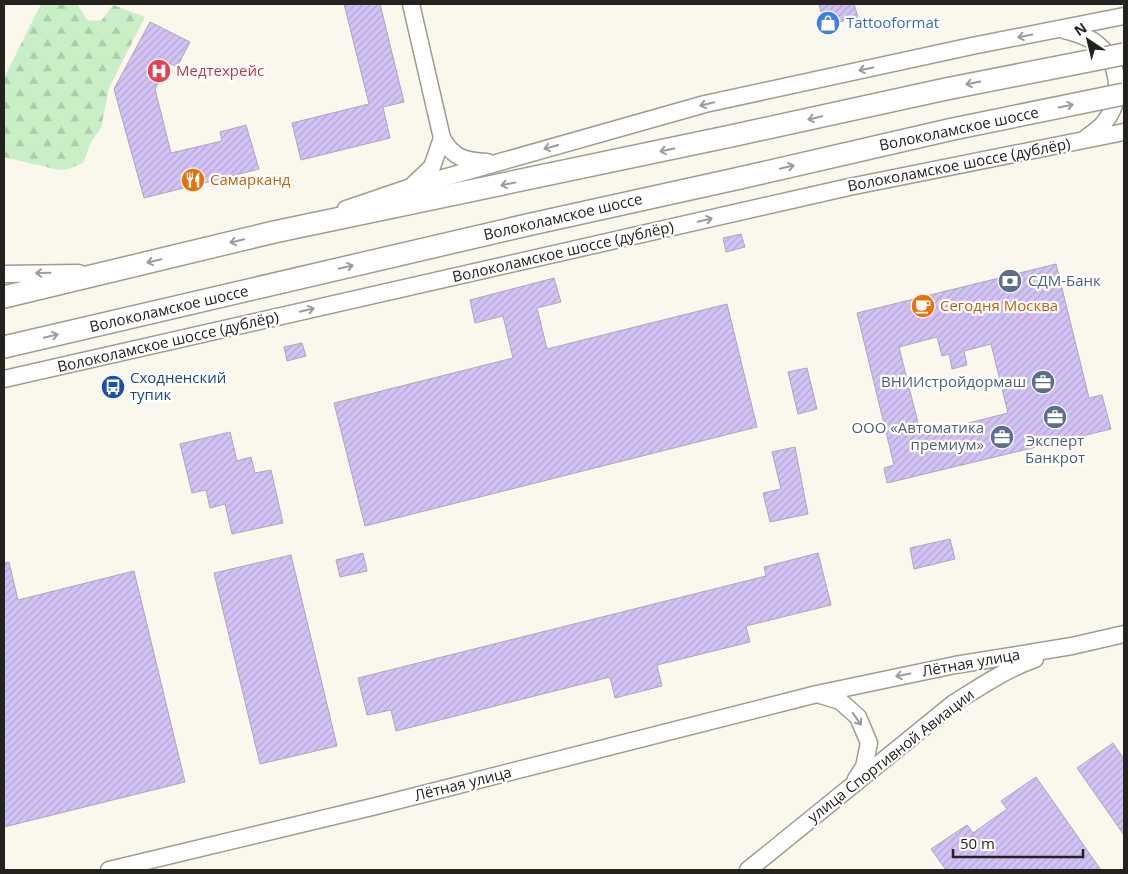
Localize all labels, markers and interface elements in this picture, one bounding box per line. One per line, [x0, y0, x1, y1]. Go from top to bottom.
shop icon: Tattooformat [815, 10, 841, 36]
place label: Tattooformat [846, 12, 939, 32]
north arrow [1063, 15, 1113, 65]
text: N [1070, 18, 1090, 40]
one-way arrow [1017, 32, 1033, 41]
hospital icon: Медтехрейс [146, 58, 172, 84]
place label: Медтехрейс [176, 60, 264, 80]
one-way arrow [858, 65, 874, 74]
one-way arrow [966, 79, 982, 88]
one-way arrow [700, 100, 716, 109]
street label: Волоколамское шоссе [877, 101, 1040, 155]
one-way arrow [1057, 101, 1073, 110]
one-way arrow [807, 114, 823, 123]
street label: Волоколамское шоссе (дублёр) [846, 133, 1072, 195]
one-way arrow [543, 143, 559, 153]
one-way arrow [659, 146, 675, 155]
one-way arrow [779, 162, 795, 171]
restaurant icon: Самарканд [180, 167, 206, 193]
place label: Самарканд [210, 169, 291, 189]
one-way arrow [500, 180, 516, 189]
street label: Волоколамское шоссе [481, 188, 644, 244]
one-way arrow [696, 215, 712, 224]
street label: Волоколамское шоссе (дублёр) [450, 216, 675, 286]
one-way arrow [230, 237, 246, 246]
one-way arrow [147, 257, 163, 266]
one-way arrow [337, 262, 353, 271]
bank icon: СДМ-Банк [997, 268, 1023, 294]
one-way arrow [35, 269, 51, 278]
place label: СДМ-Банк [1028, 270, 1101, 290]
street label: Волоколамское шоссе [87, 280, 250, 336]
cafe icon: Сегодня Москва [910, 293, 936, 319]
place label: Сегодня Москва [940, 295, 1058, 315]
one-way arrow [299, 305, 315, 314]
street label: Волоколамское шоссе (дублёр) [55, 306, 280, 376]
one-way arrow [43, 331, 59, 340]
place label: Сходненский тупик [130, 367, 226, 404]
office icon: ВНИИстройдормаш [1030, 369, 1056, 395]
place label: ВНИИстройдормаш [881, 371, 1026, 391]
bus stop icon: Сходненский тупик [100, 374, 126, 400]
office icon: Эксперт Банкрот [1042, 404, 1068, 430]
place label: ООО «Автоматика премиум» [851, 417, 984, 454]
office icon: ООО «Автоматика премиум» [989, 424, 1015, 450]
place label: Эксперт Банкрот [1025, 430, 1085, 467]
street label: Лётная улица [920, 644, 1022, 680]
one-way arrow [895, 671, 911, 681]
street label: улица Спортивной Авиации [803, 684, 978, 826]
one-way arrow [851, 712, 862, 725]
street label: Лётная улица [412, 761, 513, 805]
scale bar [953, 826, 1083, 858]
text: 50 m [960, 833, 995, 853]

